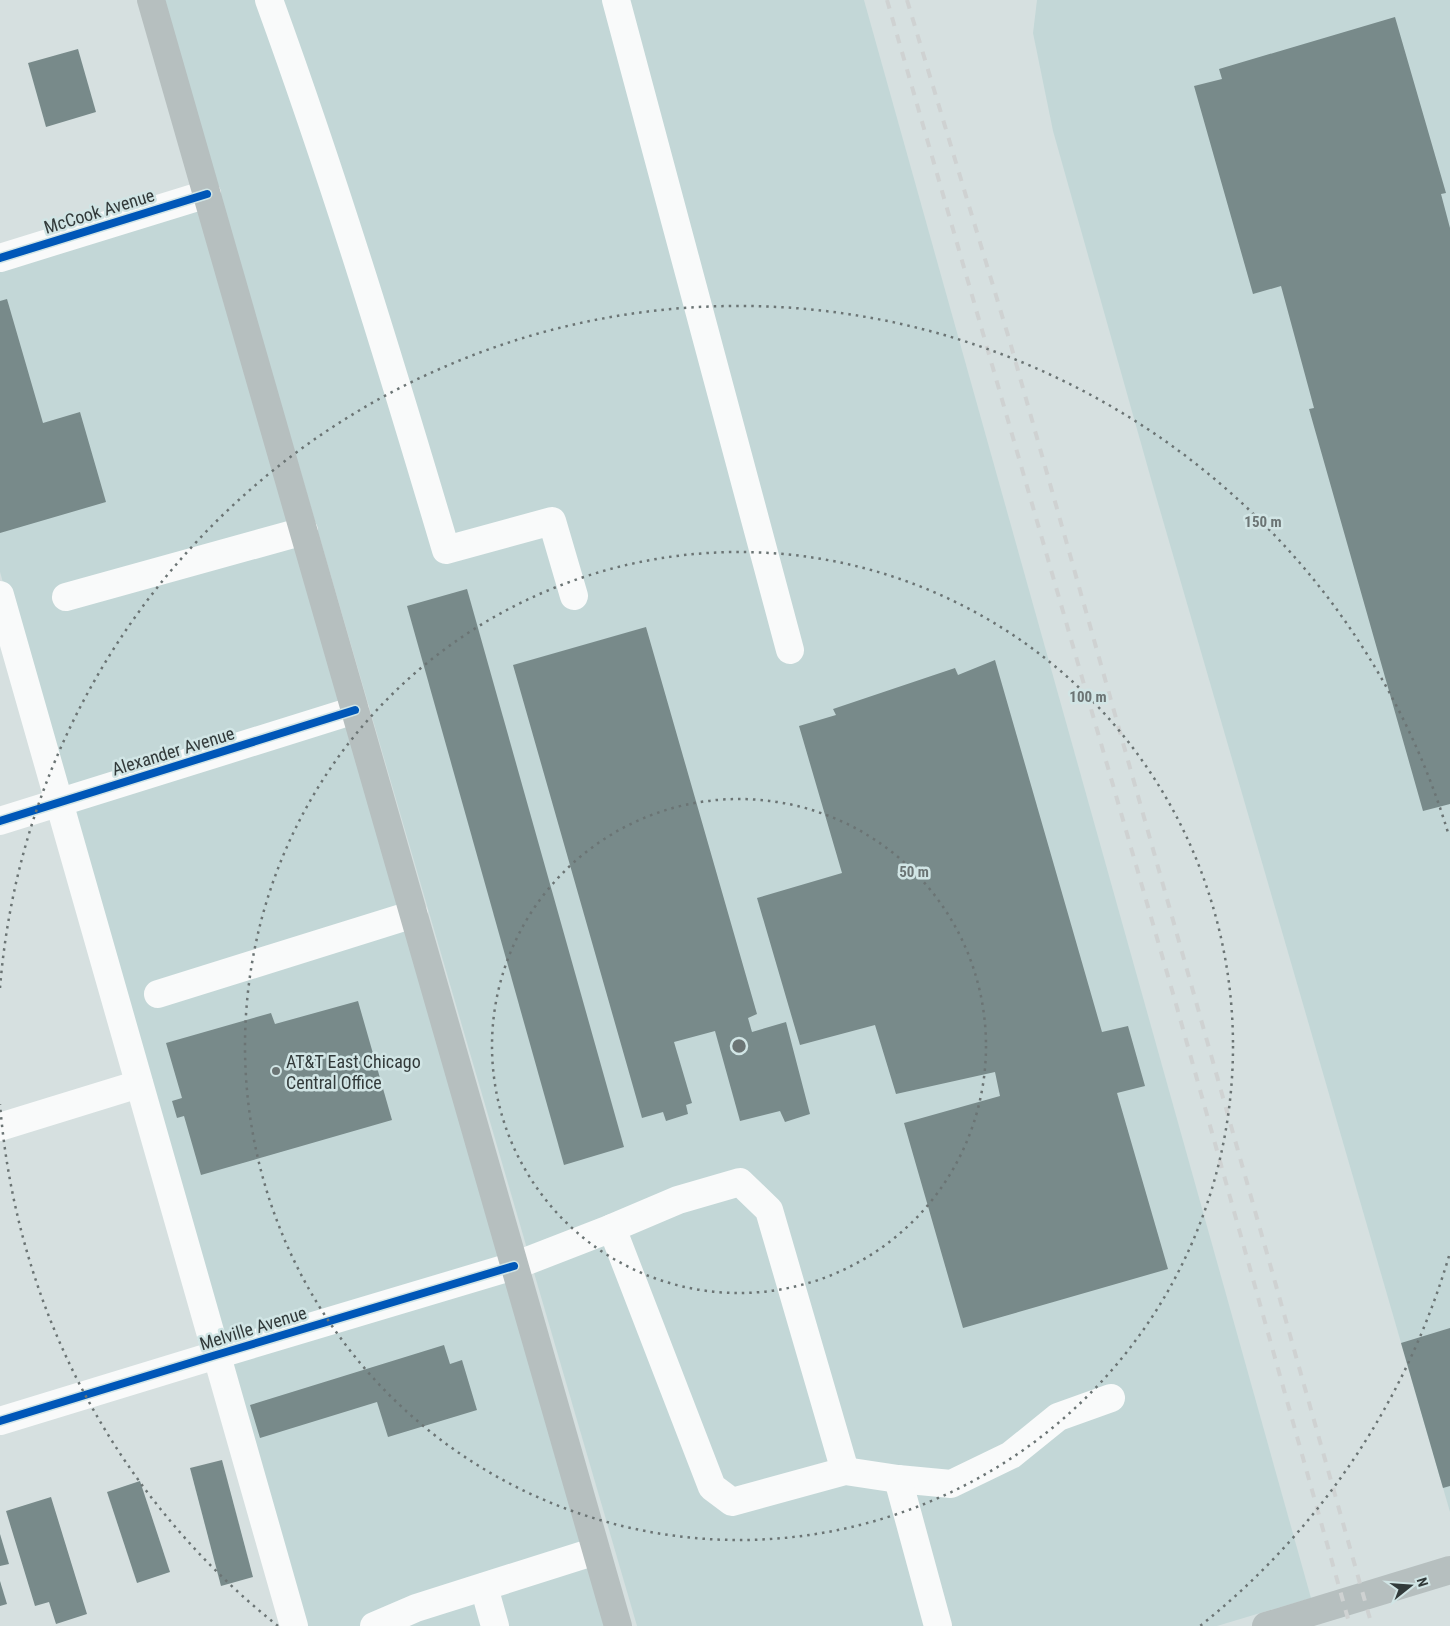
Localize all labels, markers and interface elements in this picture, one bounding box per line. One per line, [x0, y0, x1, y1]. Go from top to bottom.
street label: McCook Avenue [41, 184, 157, 238]
text: 150 m [1244, 513, 1282, 531]
text: 100 m [1069, 688, 1107, 706]
street label: Alexander Avenue [109, 722, 237, 780]
text: 50 m [899, 863, 929, 881]
centre of rings [730, 1037, 748, 1055]
place label: AT&T East Chicago Central Office [286, 1051, 421, 1093]
marker: AT&T East Chicago Central Office [270, 1065, 282, 1077]
street label: Melville Avenue [197, 1302, 309, 1354]
north arrow [1385, 1561, 1435, 1611]
text: N [1414, 1576, 1431, 1589]

